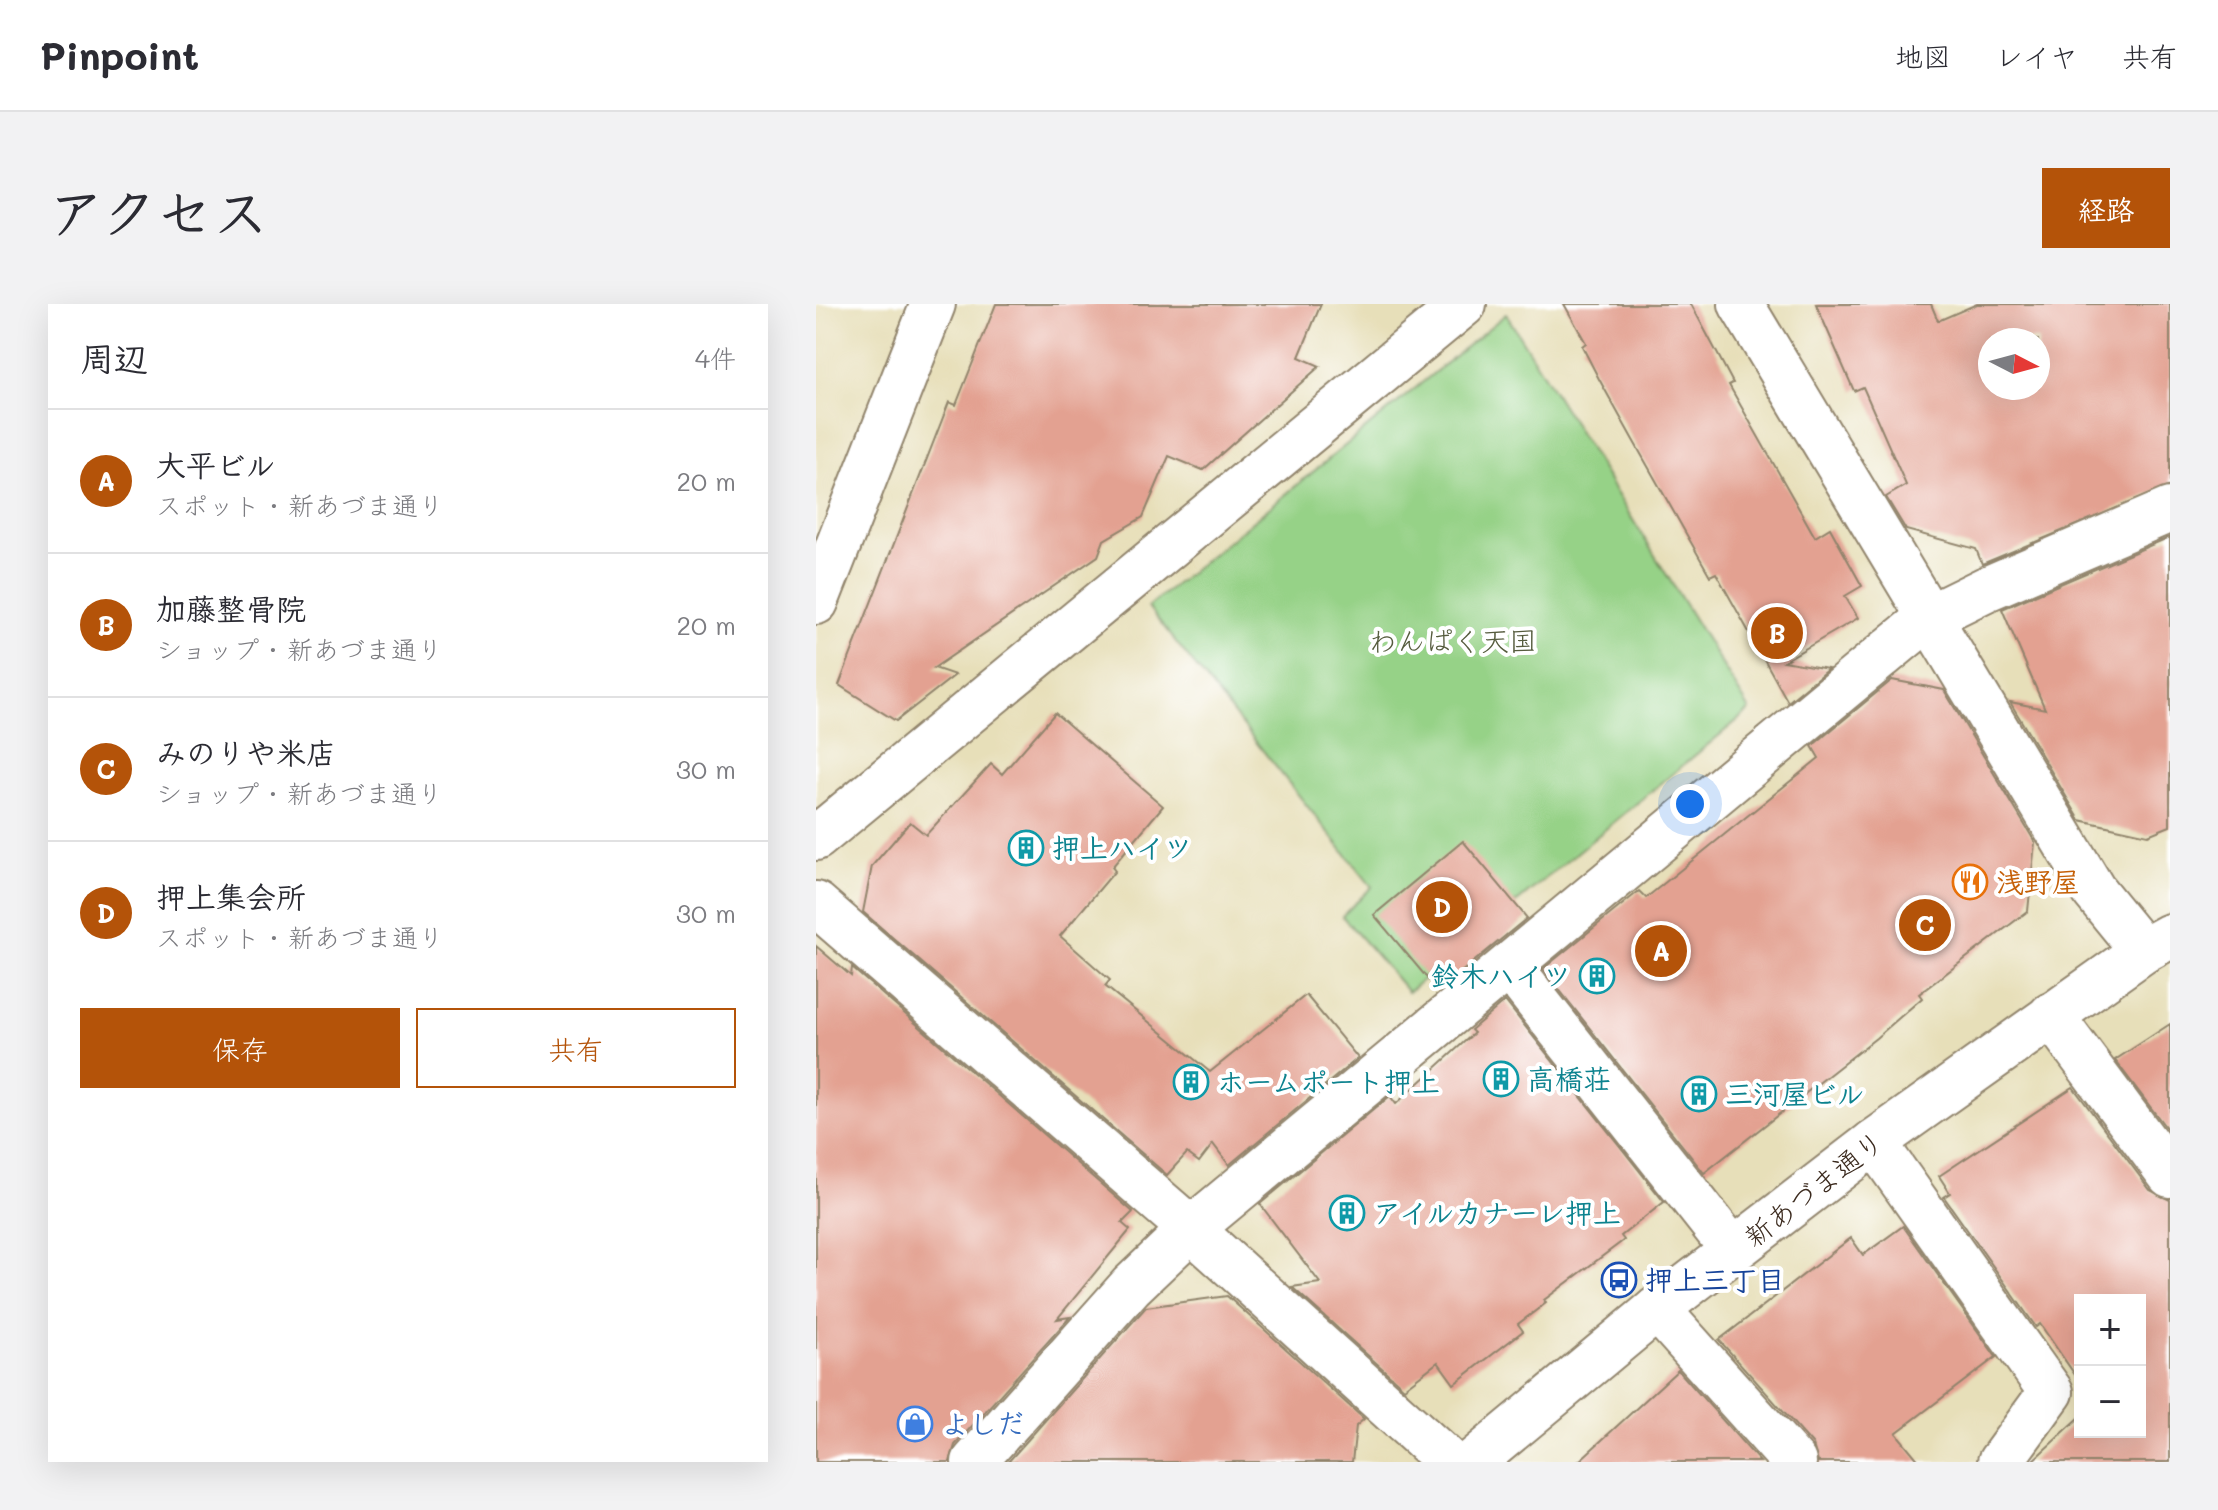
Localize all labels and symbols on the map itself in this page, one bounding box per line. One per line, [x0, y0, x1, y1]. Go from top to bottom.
north arrow [1978, 328, 2050, 400]
pin: B [1751, 603, 1803, 663]
park label: わんぱく天国 [1369, 622, 1537, 658]
your location [1670, 784, 1710, 824]
building icon: 押上ハイツ [1007, 829, 1045, 867]
place label: 押上ハイツ [1052, 829, 1192, 865]
restaurant icon: 浅野屋 [1951, 863, 1989, 901]
place label: 浅野屋 [1996, 863, 2080, 899]
pin: D [1416, 877, 1468, 937]
pin: C [1899, 895, 1951, 955]
pin: A [1635, 921, 1687, 981]
place label: 鈴木ハイツ [1431, 957, 1571, 993]
building icon: 鈴木ハイツ [1578, 957, 1616, 995]
building icon: 高橋荘 [1482, 1060, 1520, 1098]
place label: 高橋荘 [1527, 1060, 1611, 1096]
building icon: ホームポート押上 [1172, 1063, 1210, 1101]
place label: ホームポート押上 [1217, 1063, 1440, 1099]
building icon: 三河屋ビル [1680, 1075, 1718, 1113]
place label: 三河屋ビル [1725, 1075, 1864, 1111]
street label: 新あづま通り [1736, 1122, 1891, 1254]
building icon: アイルカナーレ押上 [1328, 1194, 1366, 1232]
place label: アイルカナーレ押上 [1373, 1194, 1621, 1230]
bus stop icon: 押上三丁目 [1600, 1261, 1638, 1299]
place label: 押上三丁目 [1645, 1261, 1785, 1297]
shop icon: よしだ [896, 1405, 934, 1443]
place label: よしだ [941, 1405, 1025, 1441]

